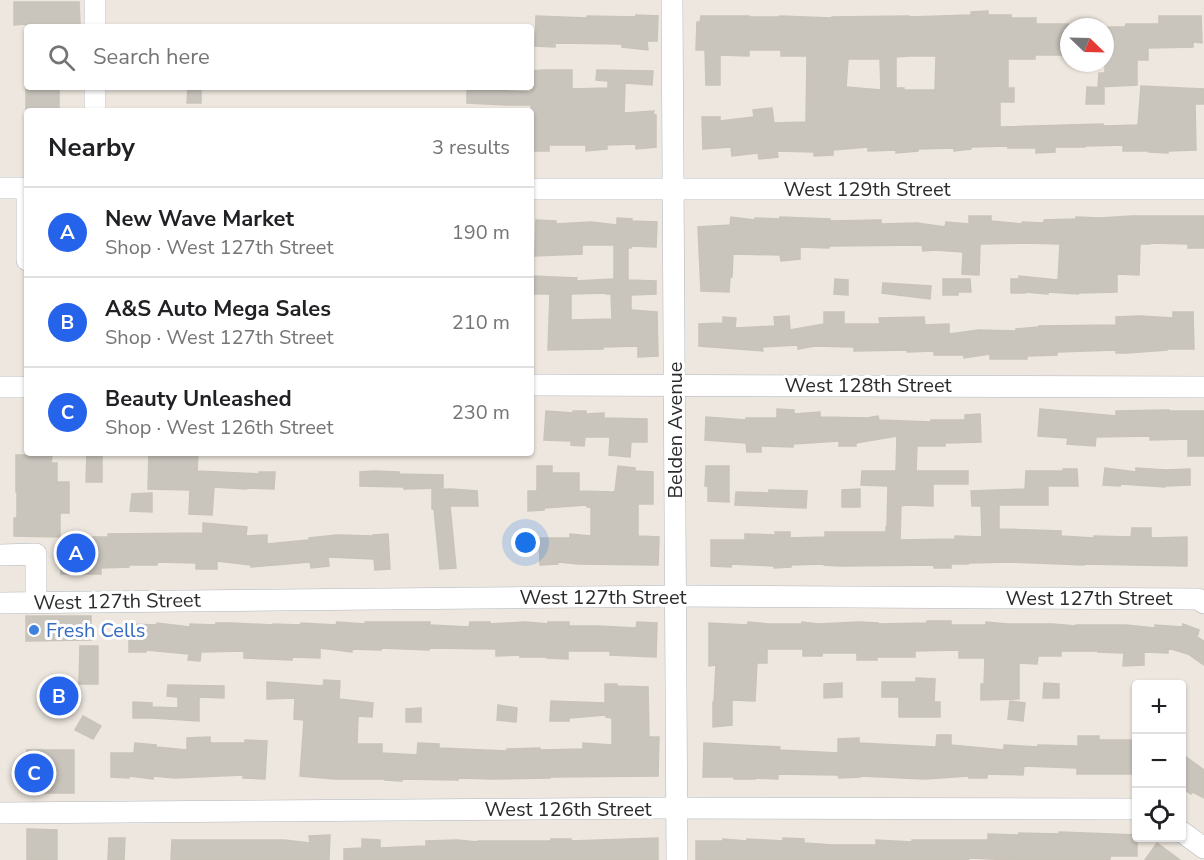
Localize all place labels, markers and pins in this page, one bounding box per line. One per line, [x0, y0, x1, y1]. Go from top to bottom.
pin: A [56, 530, 96, 576]
place label: Fresh Cells [46, 617, 145, 644]
marker: Fresh Cells [27, 623, 41, 637]
pin: B [40, 674, 78, 718]
pin: C [15, 750, 54, 796]

